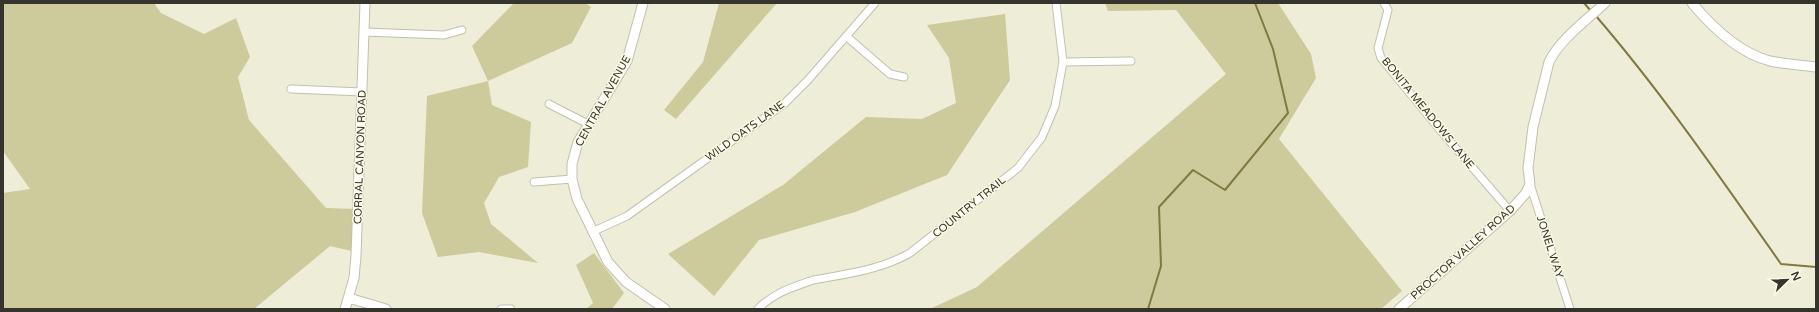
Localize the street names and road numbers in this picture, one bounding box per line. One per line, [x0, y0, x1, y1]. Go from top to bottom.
street label: CENTRAL AVENUE [573, 53, 633, 149]
street label: BONITA MEADOWS LANE [1379, 55, 1477, 171]
street label: CORRAL CANYON ROAD [351, 90, 369, 224]
street label: WILD OATS LANE [703, 98, 787, 164]
street label: COUNTRY TRAIL [930, 173, 1009, 240]
street label: PROCTOR VALLEY ROAD [1408, 202, 1518, 302]
street label: JONEL WAY [1534, 214, 1566, 280]

